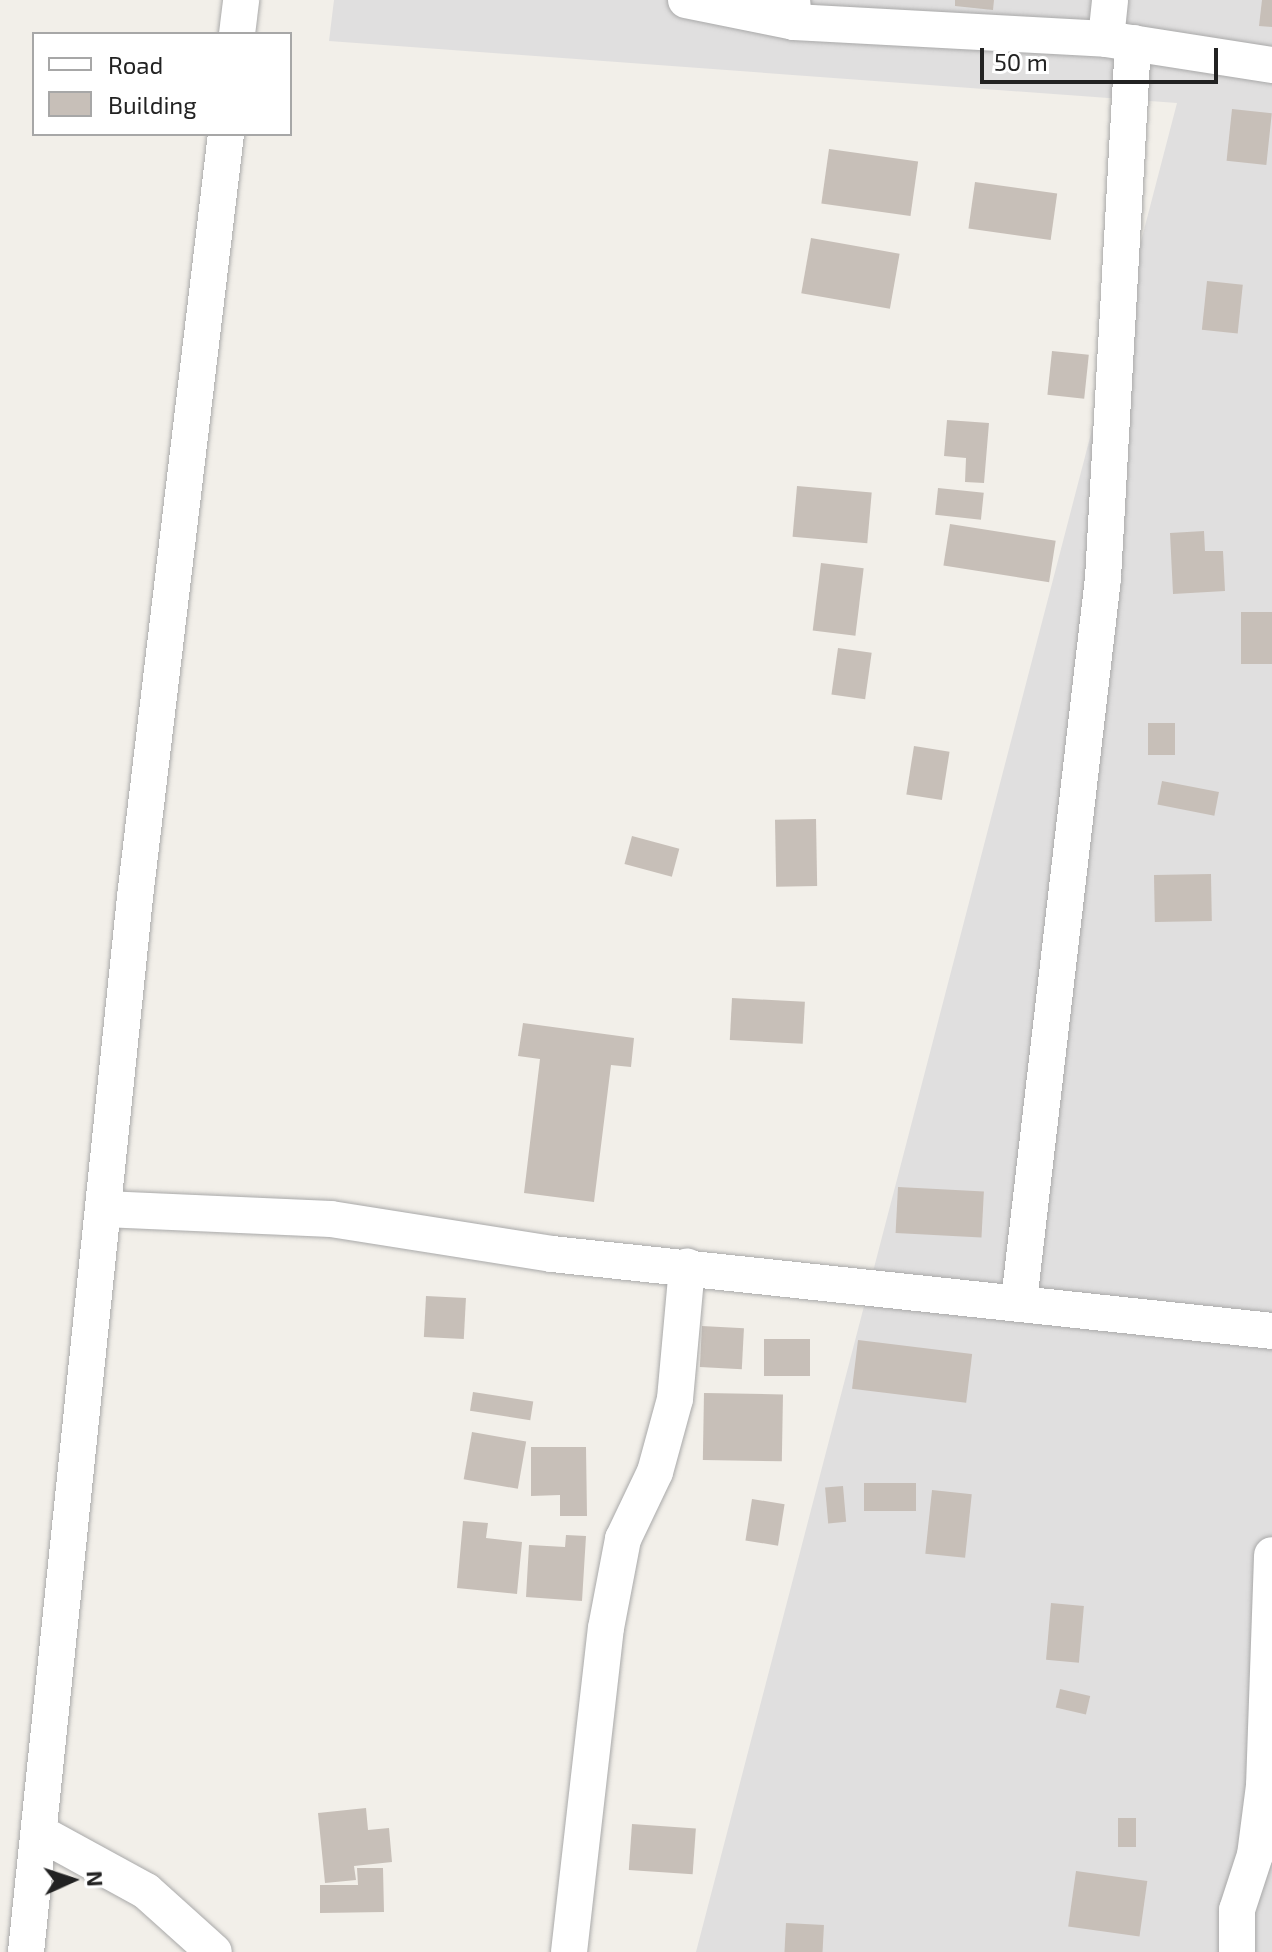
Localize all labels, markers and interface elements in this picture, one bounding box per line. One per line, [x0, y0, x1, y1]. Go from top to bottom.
legend [32, 32, 292, 136]
scale bar [984, 32, 1222, 82]
text: 50 m [994, 47, 1048, 76]
text: Road [108, 50, 163, 79]
text: Building [108, 90, 197, 119]
north arrow [32, 1840, 112, 1920]
text: N [83, 1870, 109, 1887]

